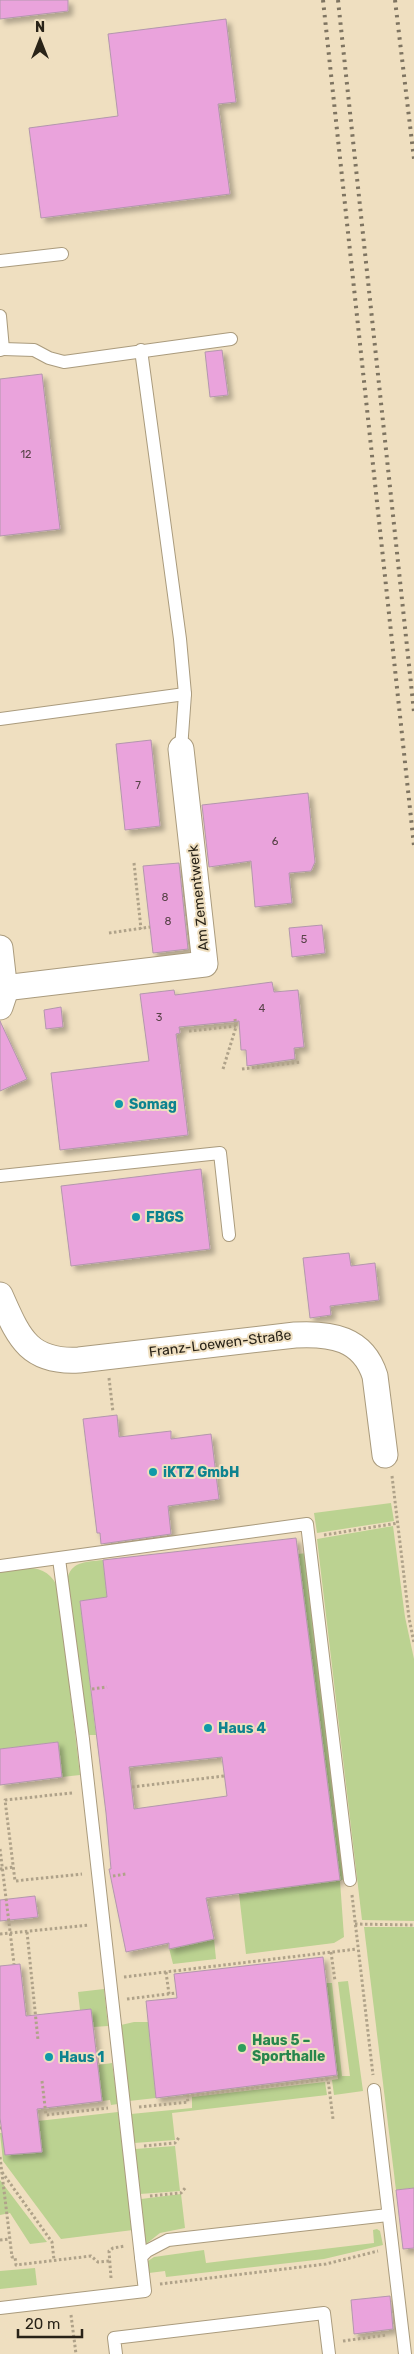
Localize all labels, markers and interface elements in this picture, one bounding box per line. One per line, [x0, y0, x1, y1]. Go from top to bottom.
north arrow [15, 15, 65, 65]
text: N [35, 19, 45, 36]
house number: 12 [20, 448, 32, 461]
house number: 7 [135, 779, 141, 792]
house number: 6 [272, 835, 279, 848]
street label: Am Zementwerk [184, 843, 213, 952]
house number: 8 [162, 891, 169, 904]
house number: 8 [165, 915, 172, 928]
house number: 5 [301, 933, 308, 946]
house number: 4 [259, 1002, 266, 1015]
house number: 3 [156, 1011, 163, 1024]
place label: Somag [129, 1096, 177, 1113]
marker: Somag [113, 1098, 125, 1110]
place label: FBGS [146, 1209, 184, 1226]
marker: FBGS [130, 1211, 142, 1223]
street label: Franz-Loewen-Straße [148, 1326, 292, 1361]
place label: iKTZ GmbH [163, 1464, 239, 1481]
marker: iKTZ GmbH [147, 1466, 159, 1478]
place label: Haus 4 [218, 1720, 266, 1737]
marker: Haus 4 [202, 1722, 214, 1734]
place label: Haus 5 – Sporthalle [252, 2032, 325, 2065]
marker: Haus 5 – Sporthalle [236, 2042, 248, 2054]
place label: Haus 1 [59, 2049, 104, 2066]
marker: Haus 1 [43, 2051, 55, 2063]
scale bar [18, 2306, 81, 2338]
text: 20 m [25, 2315, 60, 2333]

